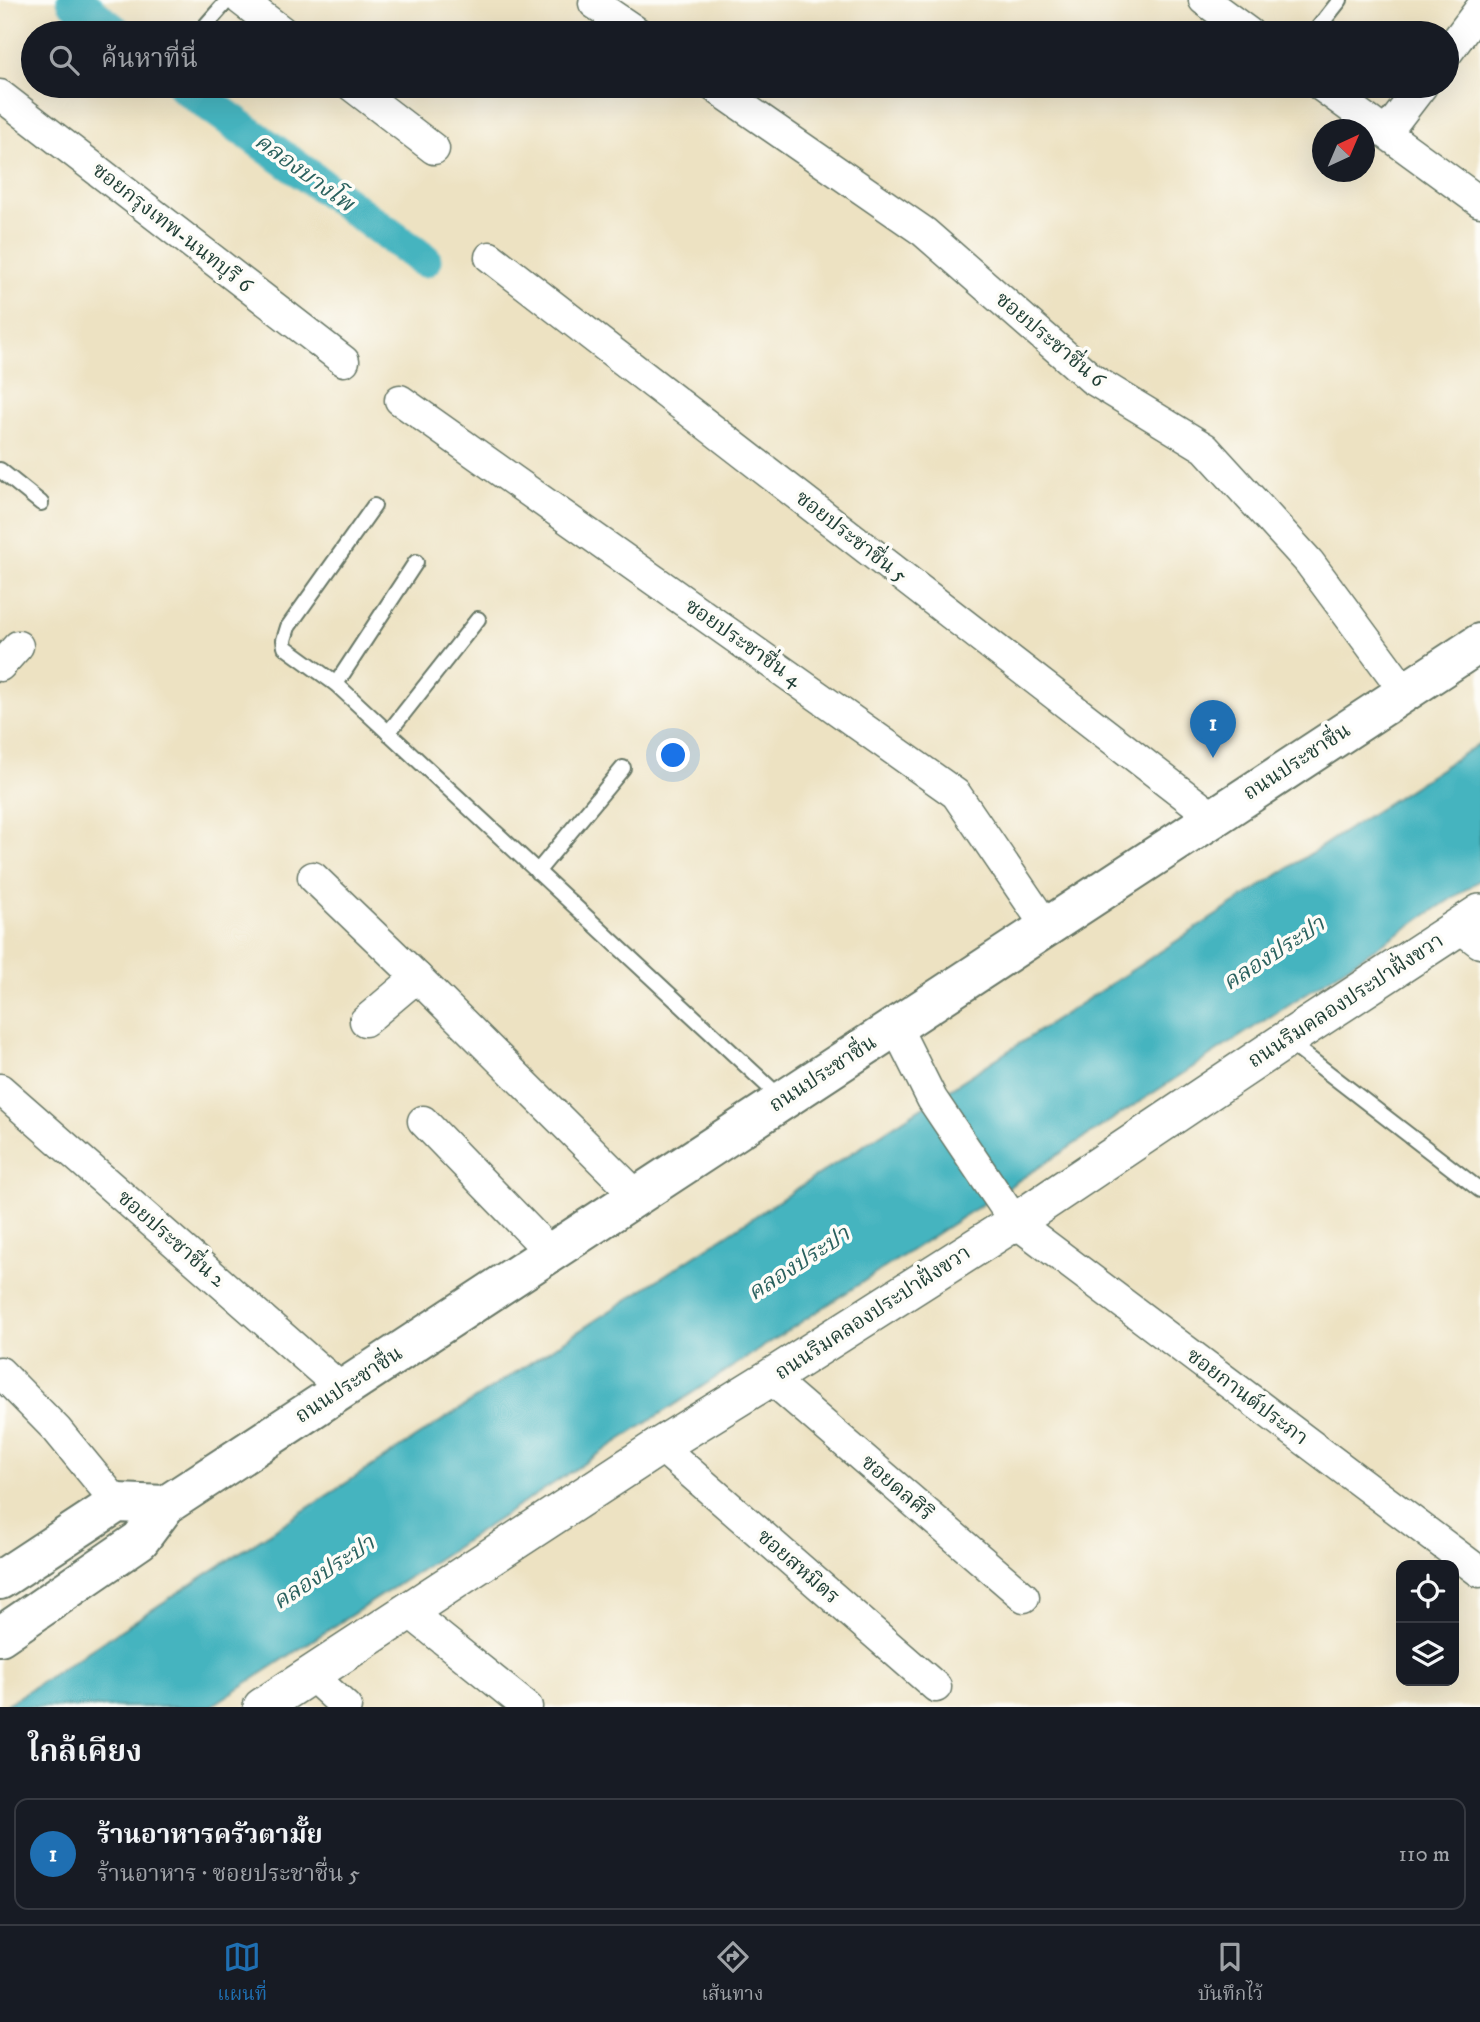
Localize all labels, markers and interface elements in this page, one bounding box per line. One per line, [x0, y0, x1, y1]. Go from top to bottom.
search box [21, 21, 1459, 98]
icon: search [45, 41, 83, 79]
text: ค้นหาที่นี่ [101, 43, 198, 76]
north arrow [1312, 119, 1375, 182]
water label: คลองบางโพ [249, 125, 362, 220]
street label: ซอยกรุงเทพ-นนทบุรี 6 [87, 157, 258, 299]
street label: ซอยประชาชื่น 6 [990, 284, 1114, 394]
street label: ซอยประชาชื่น 5 [790, 482, 915, 589]
street label: ซอยประชาชื่น 4 [680, 590, 809, 693]
pin: 1 [1190, 700, 1236, 758]
street label: ถนนประชาชื่น [1236, 714, 1356, 806]
your location [656, 738, 690, 772]
water label: คลองประปา [1217, 910, 1331, 998]
street label: ถนนริมคลองประปาฝั่งขวา [1241, 925, 1449, 1074]
street label: ถนนประชาชื่น [762, 1026, 882, 1118]
street label: ซอยประชาชื่น 2 [112, 1182, 233, 1293]
water label: คลองประปา [742, 1220, 856, 1308]
street label: ถนนริมคลองประปาฝั่งขวา [768, 1237, 976, 1386]
street label: ถนนประชาชื่น [288, 1337, 408, 1429]
street label: ซอยกานต์ประภา [1181, 1342, 1314, 1451]
street label: ซอยดลศิริ [855, 1449, 939, 1527]
street label: ซอยสหมิตร [751, 1524, 845, 1610]
water label: คลองประปา [267, 1529, 381, 1617]
map controls [1396, 1560, 1459, 1686]
button: locate [1396, 1560, 1459, 1623]
button: layers [1396, 1623, 1459, 1686]
text: ใกล้เคียง [28, 1734, 142, 1771]
text: ร้านอาหารครัวตามั้ย [97, 1819, 323, 1852]
text: 1 [49, 1840, 57, 1869]
text: 110 m [1399, 1840, 1450, 1869]
text: ร้านอาหาร · ซอยประชาชื่น 5 [97, 1860, 360, 1889]
tab: แผนที่ [217, 1938, 267, 2010]
tab: เส้นทาง [702, 1938, 763, 2010]
tab: บันทึกไว้ [1198, 1938, 1263, 2010]

